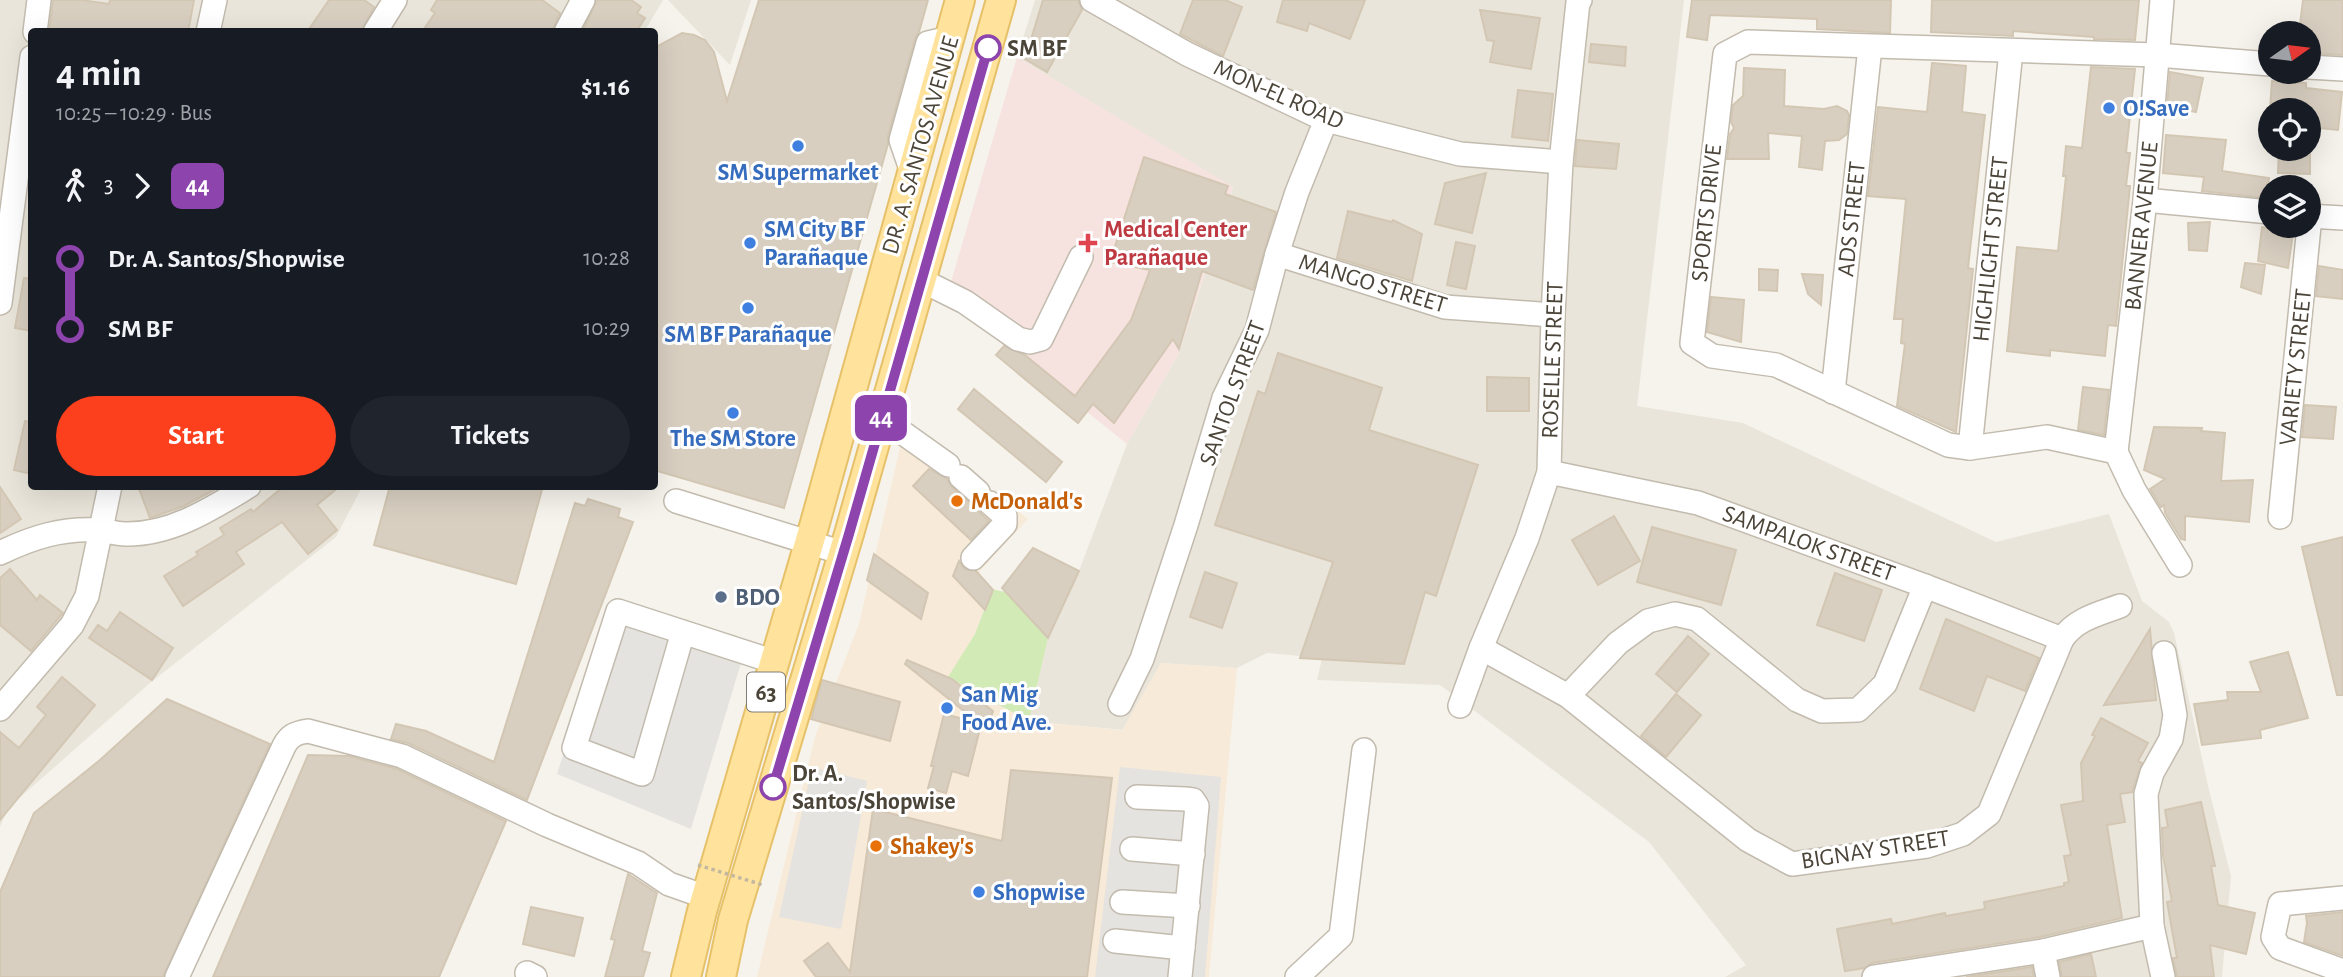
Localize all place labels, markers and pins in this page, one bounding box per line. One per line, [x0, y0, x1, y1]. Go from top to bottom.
marker: SM BF [975, 35, 1001, 61]
place label: SM BF [1007, 37, 1068, 61]
place label: O!Save [2123, 97, 2189, 121]
marker: O!Save [2101, 100, 2117, 116]
marker: SM Supermarket [790, 138, 806, 154]
place label: SM Supermarket [717, 161, 879, 185]
place label: SM City BF Parañaque [764, 218, 868, 270]
place label: Medical Center Parañaque [1104, 218, 1248, 270]
marker: Medical Center Parañaque [1078, 233, 1098, 253]
marker: SM City BF Parañaque [742, 235, 758, 251]
marker: SM BF Parañaque [740, 300, 756, 316]
place label: SM BF Parañaque [664, 323, 832, 347]
marker: The SM Store [725, 405, 741, 421]
place label: The SM Store [670, 427, 796, 451]
place label: McDonald's [971, 490, 1083, 514]
marker: McDonald's [949, 493, 965, 509]
place label: BDO [735, 586, 780, 610]
marker: BDO [713, 589, 729, 605]
place label: San Mig Food Ave. [961, 683, 1052, 735]
marker: San Mig Food Ave. [939, 700, 955, 716]
place label: Dr. A. Santos/Shopwise [792, 762, 956, 814]
marker: Dr. A. Santos/Shopwise [760, 774, 786, 800]
place label: Shakey's [890, 835, 974, 859]
marker: Shakey's [868, 838, 884, 854]
place label: Shopwise [993, 881, 1085, 905]
marker: Shopwise [971, 884, 987, 900]

